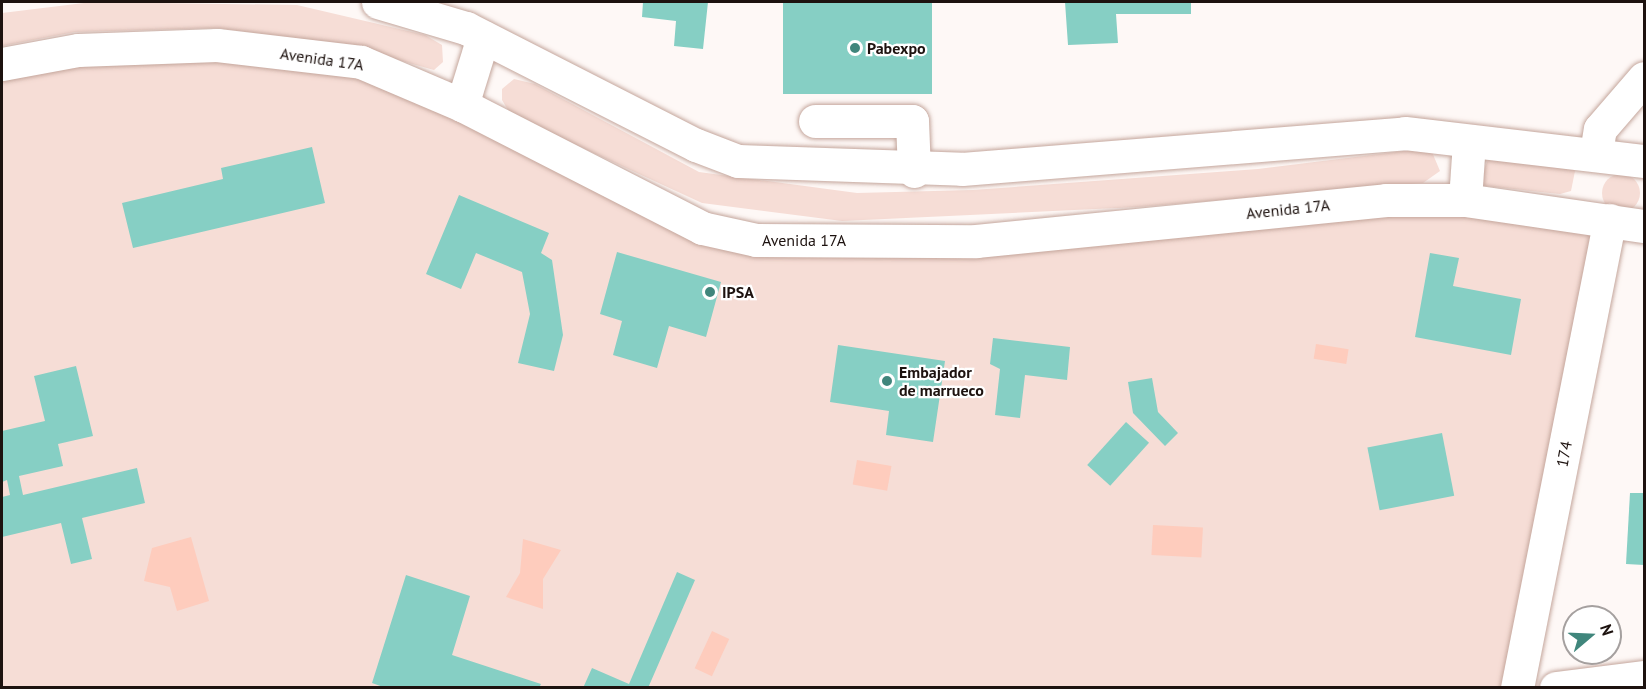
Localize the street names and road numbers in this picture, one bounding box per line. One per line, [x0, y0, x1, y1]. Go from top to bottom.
street label: Avenida 17A [279, 44, 365, 74]
street label: Avenida 17A [1245, 195, 1331, 223]
street label: Avenida 17A [762, 230, 846, 250]
street label: 174 [1552, 439, 1576, 469]

